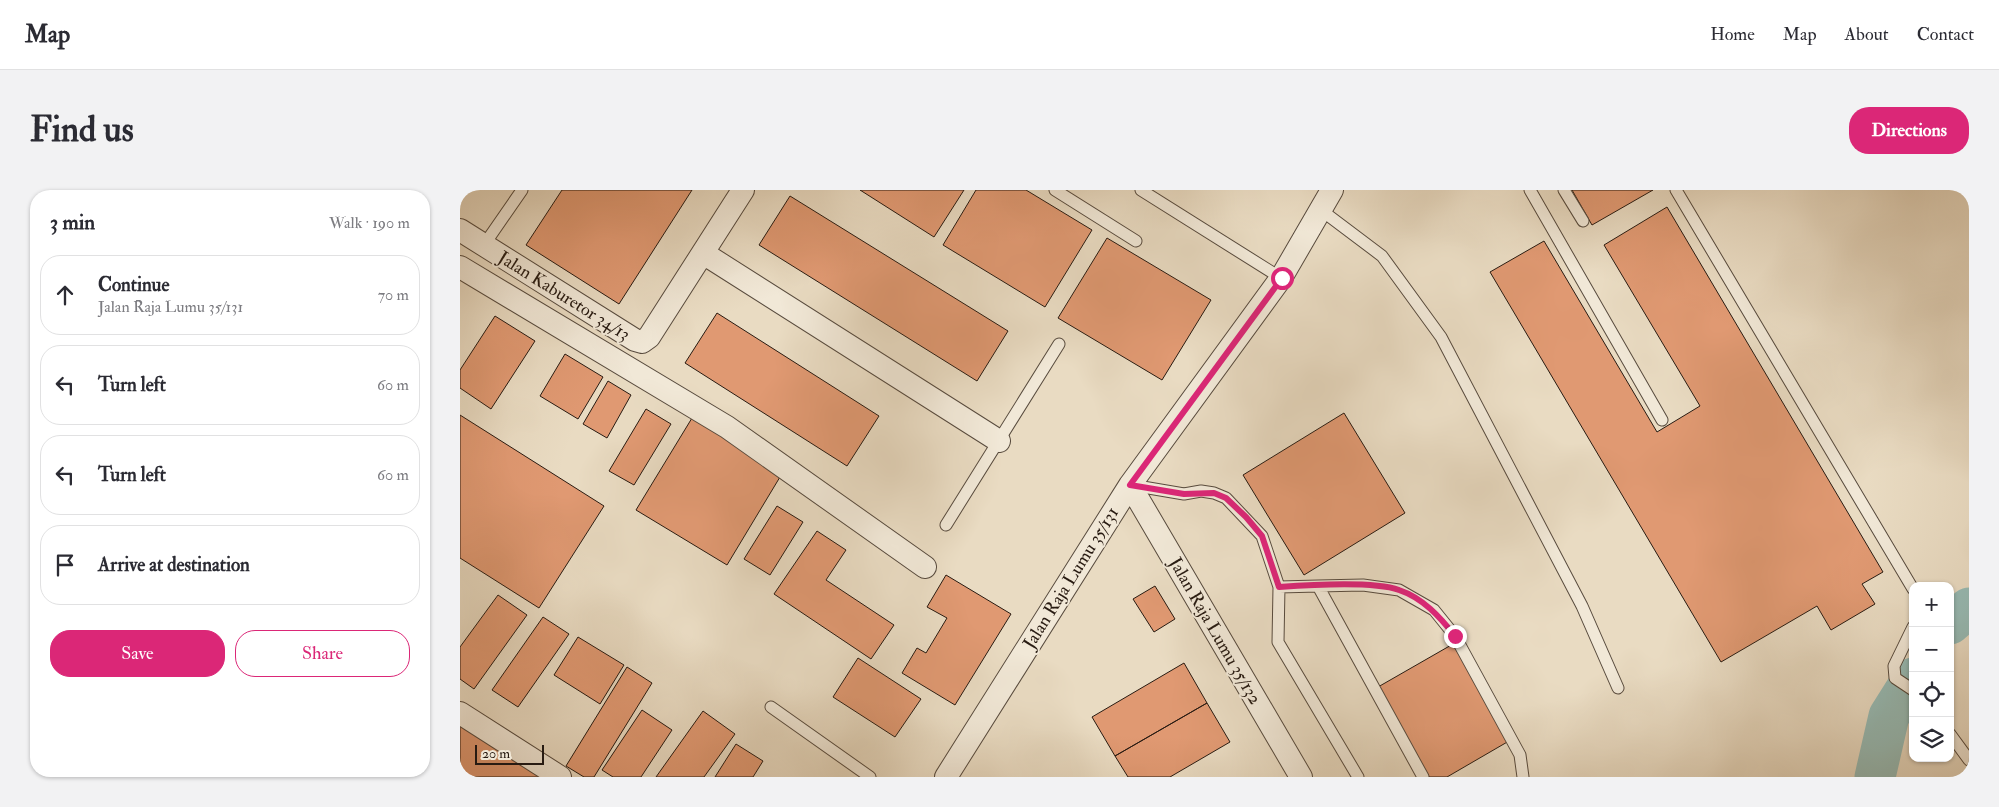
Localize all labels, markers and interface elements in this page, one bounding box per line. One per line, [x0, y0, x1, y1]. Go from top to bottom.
text: Map [25, 19, 70, 50]
text: Home [1710, 23, 1755, 46]
text: Map [1783, 23, 1817, 46]
text: About [1845, 23, 1889, 46]
text: Contact [1917, 23, 1974, 46]
button: Directions [1849, 107, 1969, 154]
text: Find us [30, 108, 134, 152]
text: 3 min [50, 209, 95, 236]
text: Walk · 190 m [329, 213, 410, 233]
street label: Jalan Kaburetor 34/13 [493, 246, 634, 346]
route start [1271, 267, 1294, 290]
text: Continue [98, 273, 169, 297]
icon: ahead [51, 281, 79, 309]
text: 70 m [378, 285, 409, 305]
text: Jalan Raja Lumu 35/131 [98, 297, 243, 317]
icon: left [51, 371, 79, 399]
text: Turn left [98, 373, 166, 397]
text: 60 m [377, 375, 409, 395]
icon: left [51, 461, 79, 489]
text: Turn left [98, 463, 166, 487]
text: 60 m [377, 465, 409, 485]
street label: Jalan Raja Lumu 35/131 [1017, 503, 1124, 654]
icon: arrive [51, 551, 79, 579]
street label: Jalan Raja Lumu 35/132 [1163, 552, 1266, 709]
text: Arrive at destination [98, 553, 250, 577]
map controls [1909, 582, 1954, 762]
button: + [1909, 582, 1954, 627]
route end [1444, 625, 1467, 648]
button: − [1909, 627, 1954, 672]
button: Save [50, 630, 225, 677]
button: Share [235, 630, 410, 677]
button: locate [1909, 672, 1954, 717]
button: layers [1909, 717, 1954, 762]
scale bar [475, 742, 544, 765]
text: 20 m [482, 745, 510, 762]

